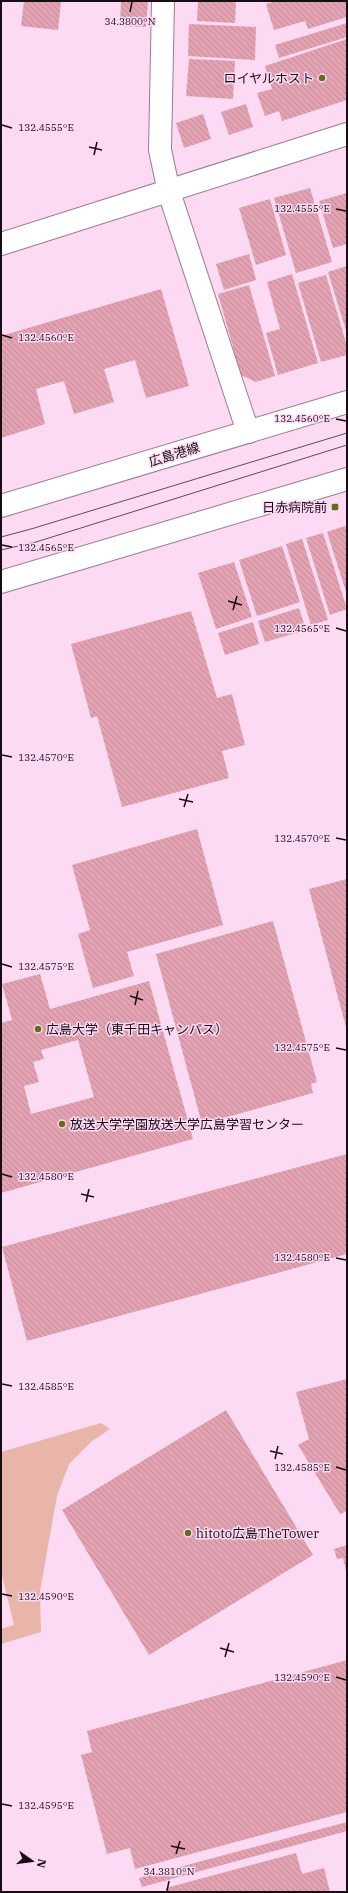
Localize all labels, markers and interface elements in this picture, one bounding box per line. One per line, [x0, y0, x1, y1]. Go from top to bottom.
text: 34.3800°N [104, 15, 156, 28]
place label: ロイヤルホスト [223, 70, 314, 87]
marker: ロイヤルホスト [317, 73, 327, 83]
text: 132.4555°E [18, 121, 74, 134]
text: 132.4555°E [274, 202, 330, 215]
text: 132.4560°E [18, 331, 74, 344]
text: 132.4560°E [274, 412, 330, 425]
street label: 広島港線 [147, 439, 202, 470]
place label: 日赤病院前 [262, 499, 327, 516]
marker: 日赤病院前 [330, 502, 340, 512]
text: 132.4565°E [18, 541, 74, 554]
text: 132.4565°E [274, 622, 330, 635]
text: 132.4570°E [18, 751, 74, 764]
text: 132.4570°E [274, 832, 330, 845]
text: 132.4575°E [18, 960, 74, 973]
place label: 広島大学（東千田キャンパス） [46, 1021, 228, 1038]
marker: 広島大学（東千田キャンパス） [33, 1024, 43, 1034]
text: 132.4575°E [274, 1041, 330, 1054]
place label: 放送大学学園放送大学広島学習センター [70, 1116, 304, 1133]
marker: 放送大学学園放送大学広島学習センター [57, 1119, 67, 1129]
text: 132.4580°E [18, 1170, 74, 1183]
text: 132.4580°E [274, 1251, 330, 1264]
text: 132.4585°E [18, 1380, 74, 1393]
text: 132.4585°E [274, 1461, 330, 1474]
place label: hitoto広島TheTower [196, 1525, 319, 1542]
marker: hitoto広島TheTower [183, 1528, 193, 1538]
text: 132.4590°E [18, 1590, 74, 1603]
text: 132.4590°E [274, 1671, 330, 1684]
text: 132.4595°E [18, 1799, 74, 1812]
north arrow [12, 1841, 52, 1881]
text: N [34, 1858, 50, 1870]
text: 34.3810°N [143, 1865, 195, 1878]

